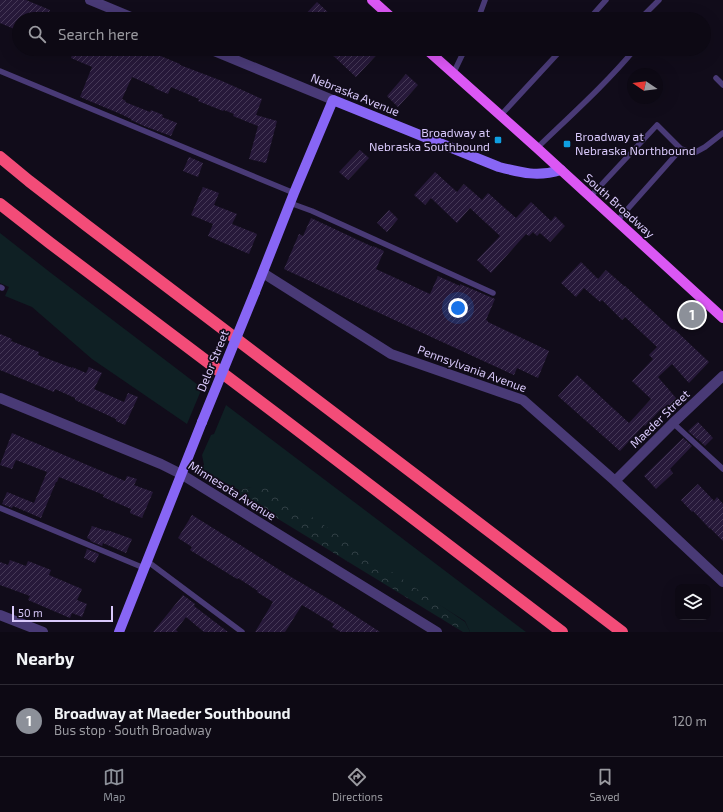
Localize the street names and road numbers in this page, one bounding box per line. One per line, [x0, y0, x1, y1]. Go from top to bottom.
street label: Nebraska Avenue [309, 70, 402, 118]
street label: South Broadway [582, 170, 658, 241]
street label: Delor Street [193, 327, 231, 394]
street label: Pennsylvania Avenue [416, 342, 529, 394]
street label: Maeder Street [627, 386, 692, 450]
street label: Minnesota Avenue [186, 458, 279, 523]

